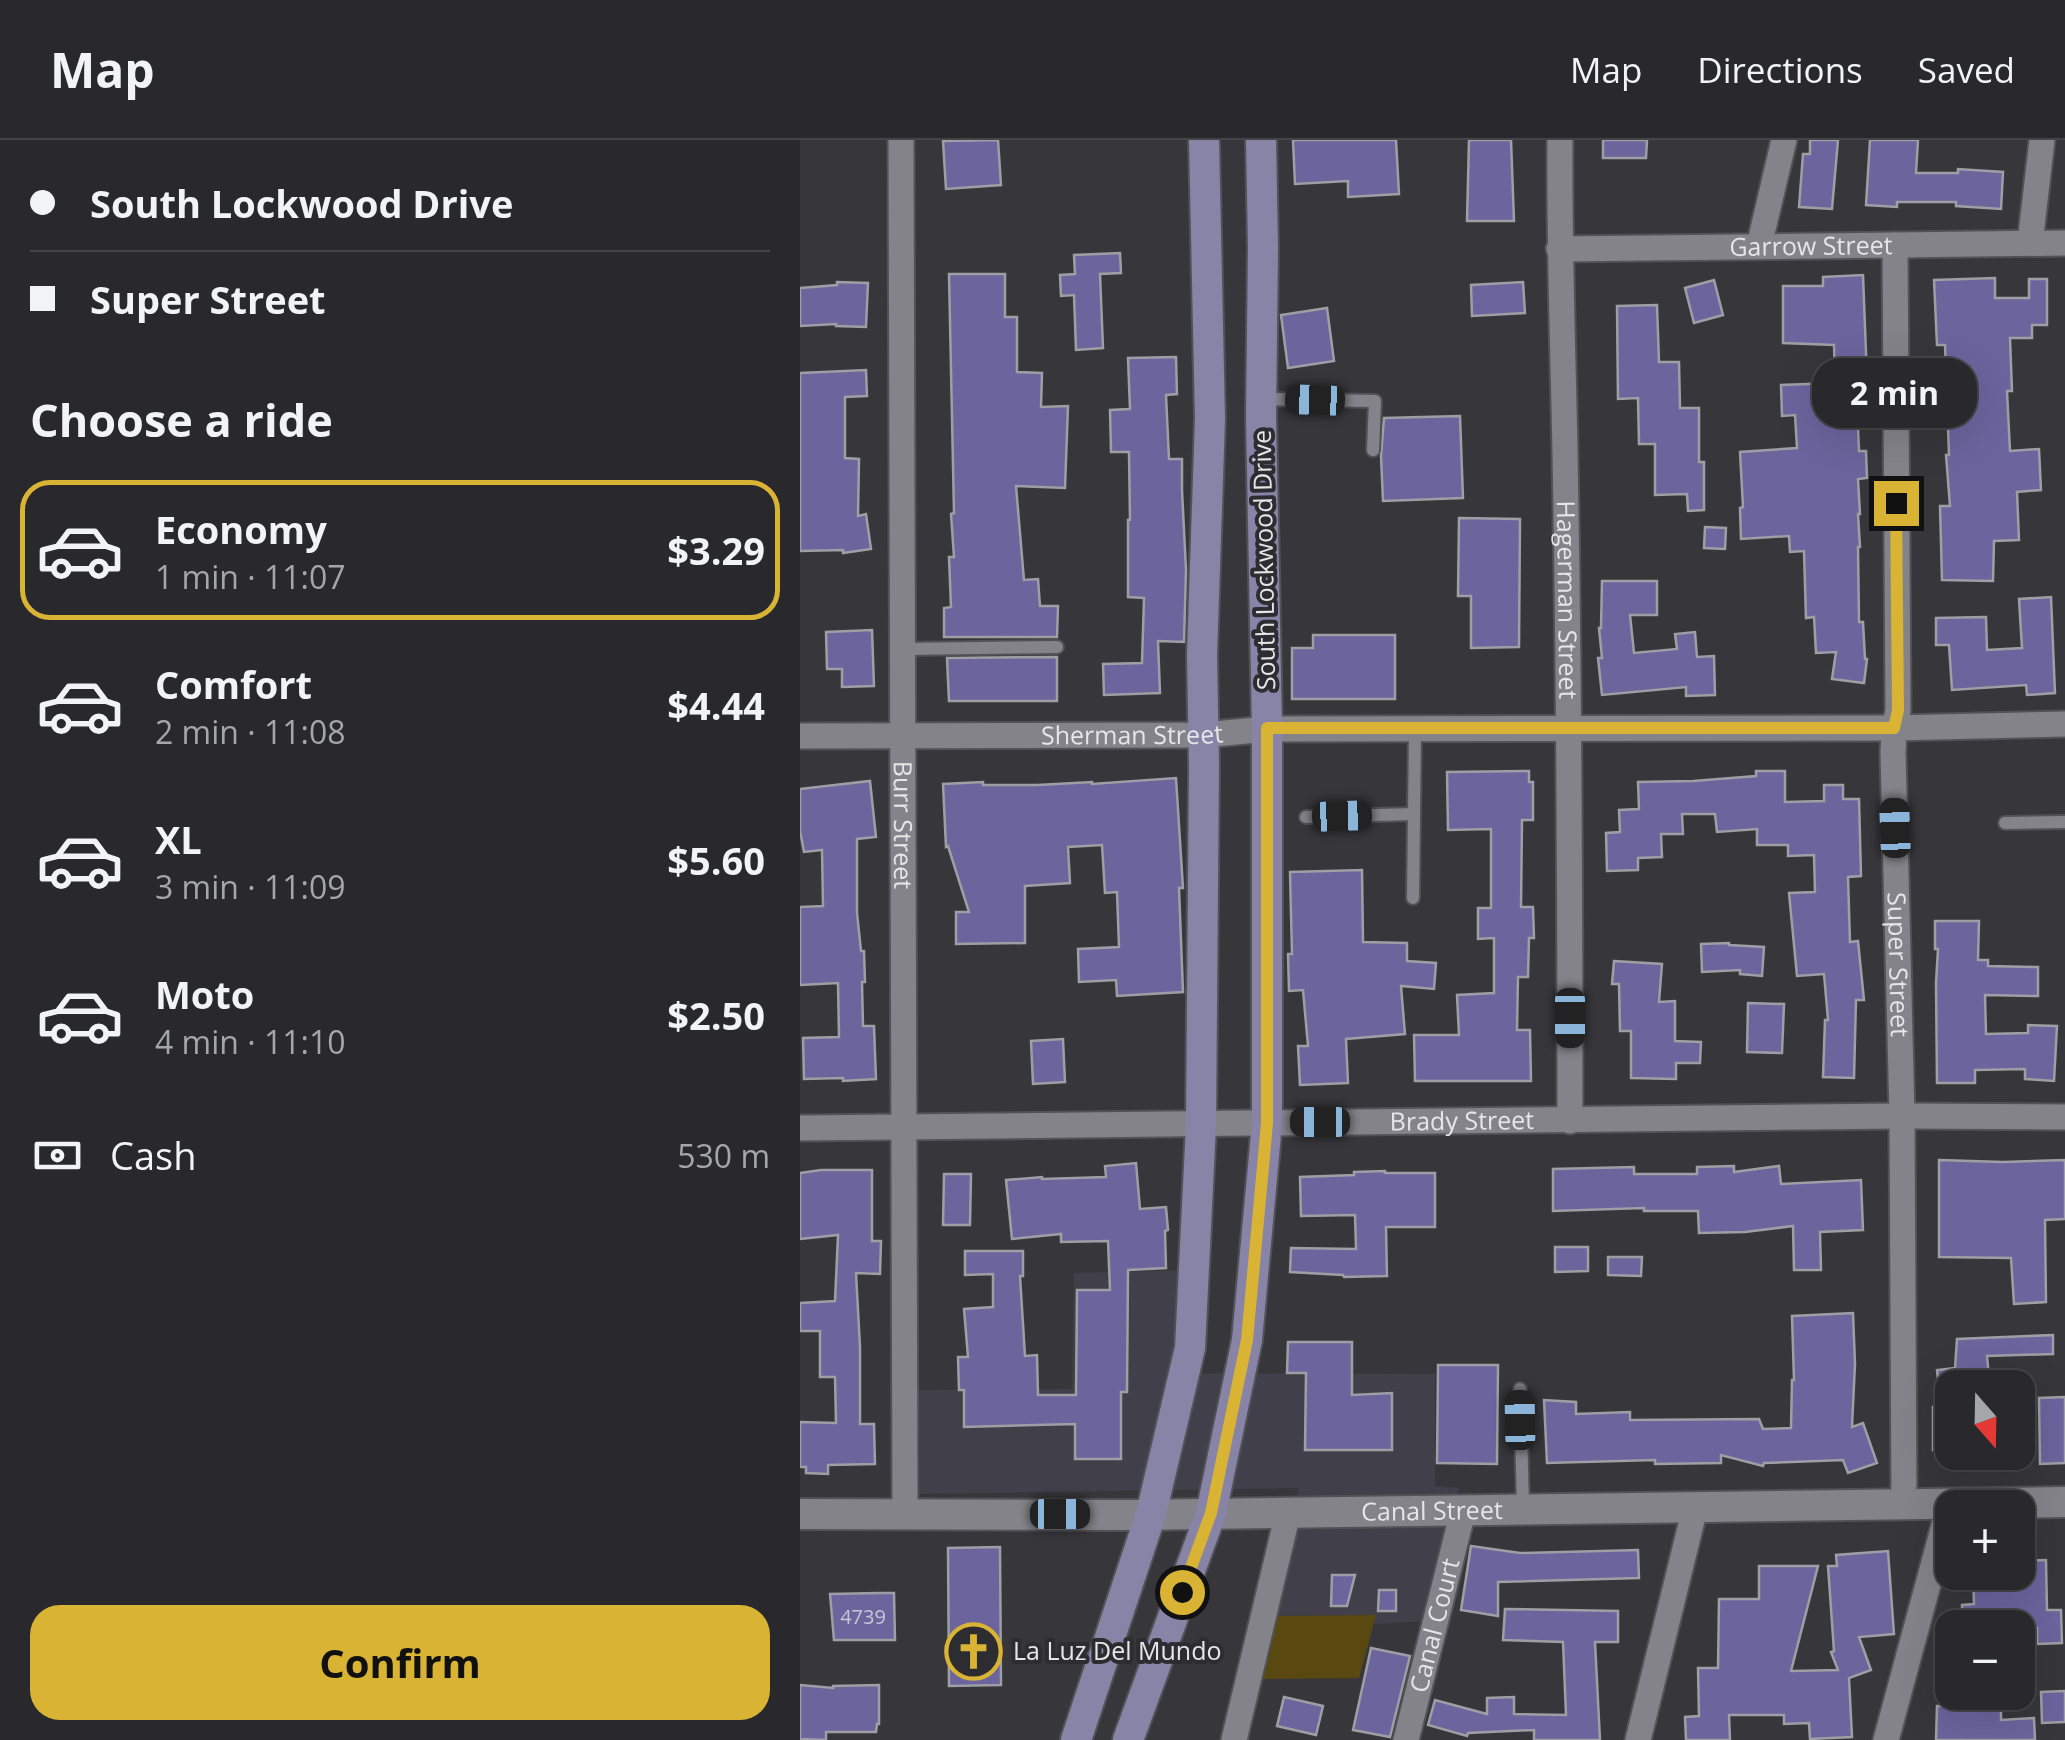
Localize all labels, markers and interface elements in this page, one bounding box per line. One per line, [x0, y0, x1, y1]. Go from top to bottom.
text: Map [50, 37, 155, 102]
text: Map [1570, 46, 1642, 93]
text: Directions [1697, 46, 1863, 93]
text: Saved [1918, 46, 2015, 93]
text: South Lockwood Drive [90, 177, 513, 229]
street label: Garrow Street [1729, 227, 1893, 263]
text: Super Street [90, 273, 326, 325]
callout: 2 min [1814, 358, 1978, 428]
text: 2 min [1850, 371, 1939, 414]
car [1284, 384, 1346, 416]
text: Choose a ride [30, 389, 333, 450]
street label: South Lockwood Drive [1244, 430, 1282, 691]
route end [1874, 481, 1919, 526]
street label: Hagerman Street [1550, 500, 1586, 700]
text: Economy [155, 503, 327, 555]
icon: car [35, 505, 125, 595]
text: $3.29 [667, 524, 765, 576]
text: 1 min · 11:07 [155, 555, 346, 598]
text: Comfort [155, 658, 312, 710]
icon: car [35, 660, 125, 750]
text: $4.44 [667, 679, 765, 731]
text: 2 min · 11:08 [155, 710, 346, 753]
street label: Sherman Street [1041, 715, 1225, 751]
street label: Burr Street [887, 761, 921, 889]
car [1879, 797, 1911, 859]
car [1311, 800, 1373, 832]
text: XL [155, 813, 202, 865]
icon: car [35, 815, 125, 905]
text: $5.60 [667, 834, 765, 886]
text: 3 min · 11:09 [155, 865, 346, 908]
street label: Super Street [1880, 892, 1918, 1037]
text: Moto [155, 968, 254, 1020]
icon: car [35, 970, 125, 1060]
car [1555, 988, 1585, 1048]
text: $2.50 [667, 989, 765, 1041]
text: 4 min · 11:10 [155, 1020, 346, 1063]
street label: Brady Street [1390, 1102, 1534, 1138]
car [1290, 1107, 1350, 1137]
icon: cash [30, 1128, 85, 1183]
text: Cash [110, 1129, 196, 1181]
text: 530 m [677, 1134, 770, 1177]
north arrow [1935, 1370, 2035, 1470]
map controls [1935, 1370, 2035, 1710]
car [1504, 1390, 1536, 1450]
button: + [1935, 1490, 2035, 1590]
street label: Canal Street [1361, 1492, 1503, 1528]
car [1030, 1499, 1090, 1529]
street label: Canal Court [1400, 1555, 1467, 1696]
route start [1160, 1570, 1205, 1615]
house number: 4739 [840, 1603, 886, 1630]
button: Confirm [30, 1605, 770, 1720]
button: − [1935, 1610, 2035, 1710]
church icon: La Luz Del Mundo [944, 1621, 1004, 1681]
place label: La Luz Del Mundo [1013, 1633, 1222, 1667]

